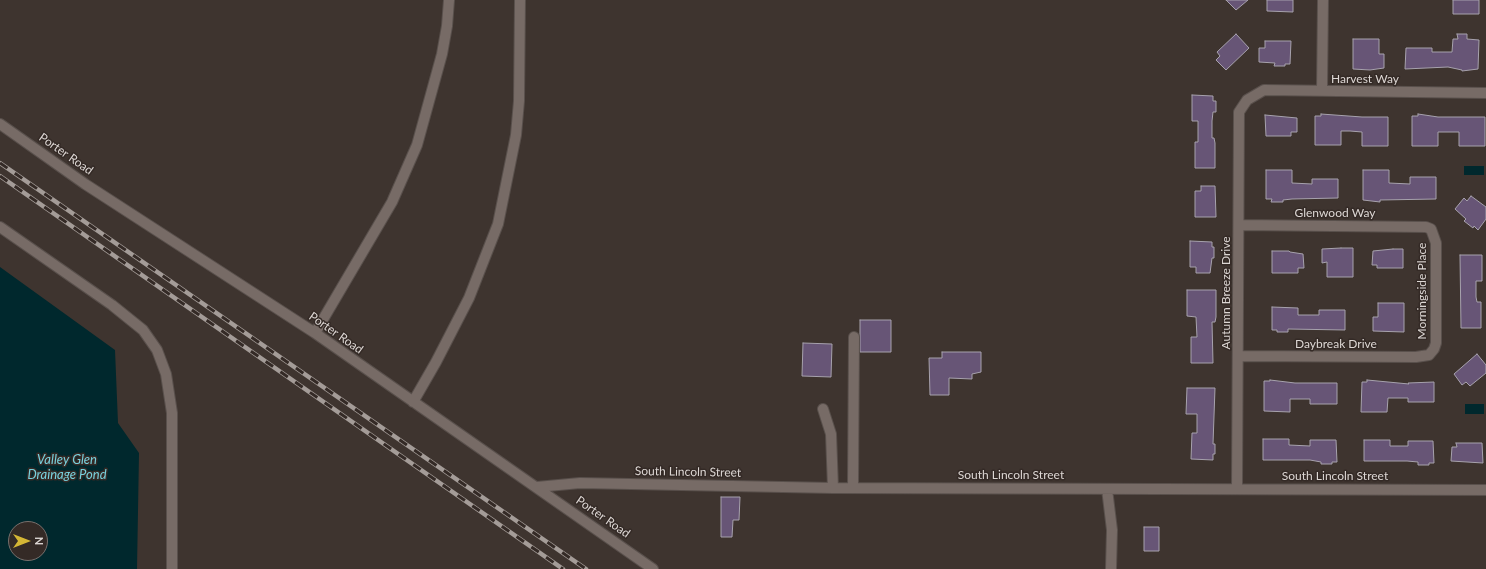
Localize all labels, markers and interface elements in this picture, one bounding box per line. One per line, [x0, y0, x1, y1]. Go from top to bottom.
street label: Harvest Way [1331, 72, 1399, 86]
street label: Porter Road [36, 130, 96, 178]
street label: Glenwood Way [1294, 206, 1376, 220]
street label: Autumn Breeze Drive [1219, 236, 1233, 350]
street label: Morningside Place [1415, 243, 1429, 339]
street label: Porter Road [306, 309, 366, 357]
street label: Daybreak Drive [1295, 337, 1377, 351]
water label: Valley Glen Drainage Pond [27, 452, 107, 483]
street label: South Lincoln Street [635, 464, 741, 480]
street label: South Lincoln Street [958, 468, 1064, 482]
street label: South Lincoln Street [1282, 469, 1388, 483]
street label: Porter Road [573, 493, 633, 541]
north arrow [8, 521, 48, 561]
text: N [33, 537, 46, 545]

